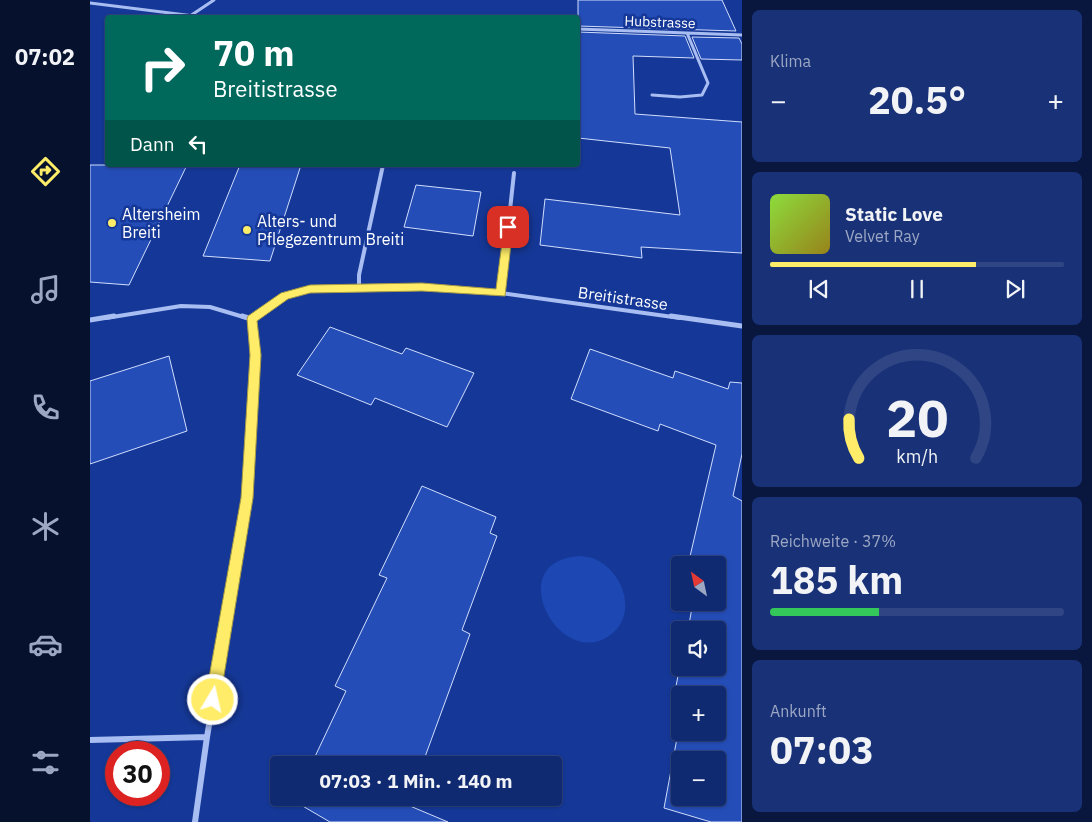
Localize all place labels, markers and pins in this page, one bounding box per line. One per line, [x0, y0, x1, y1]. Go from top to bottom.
place label: Altersheim Breiti [122, 204, 200, 242]
pin [487, 206, 529, 248]
place label: Alters- und Pflegezentrum Breiti [257, 211, 404, 249]
marker: Altersheim Breiti [106, 217, 118, 229]
marker: Alters- und Pflegezentrum Breiti [241, 224, 253, 236]

